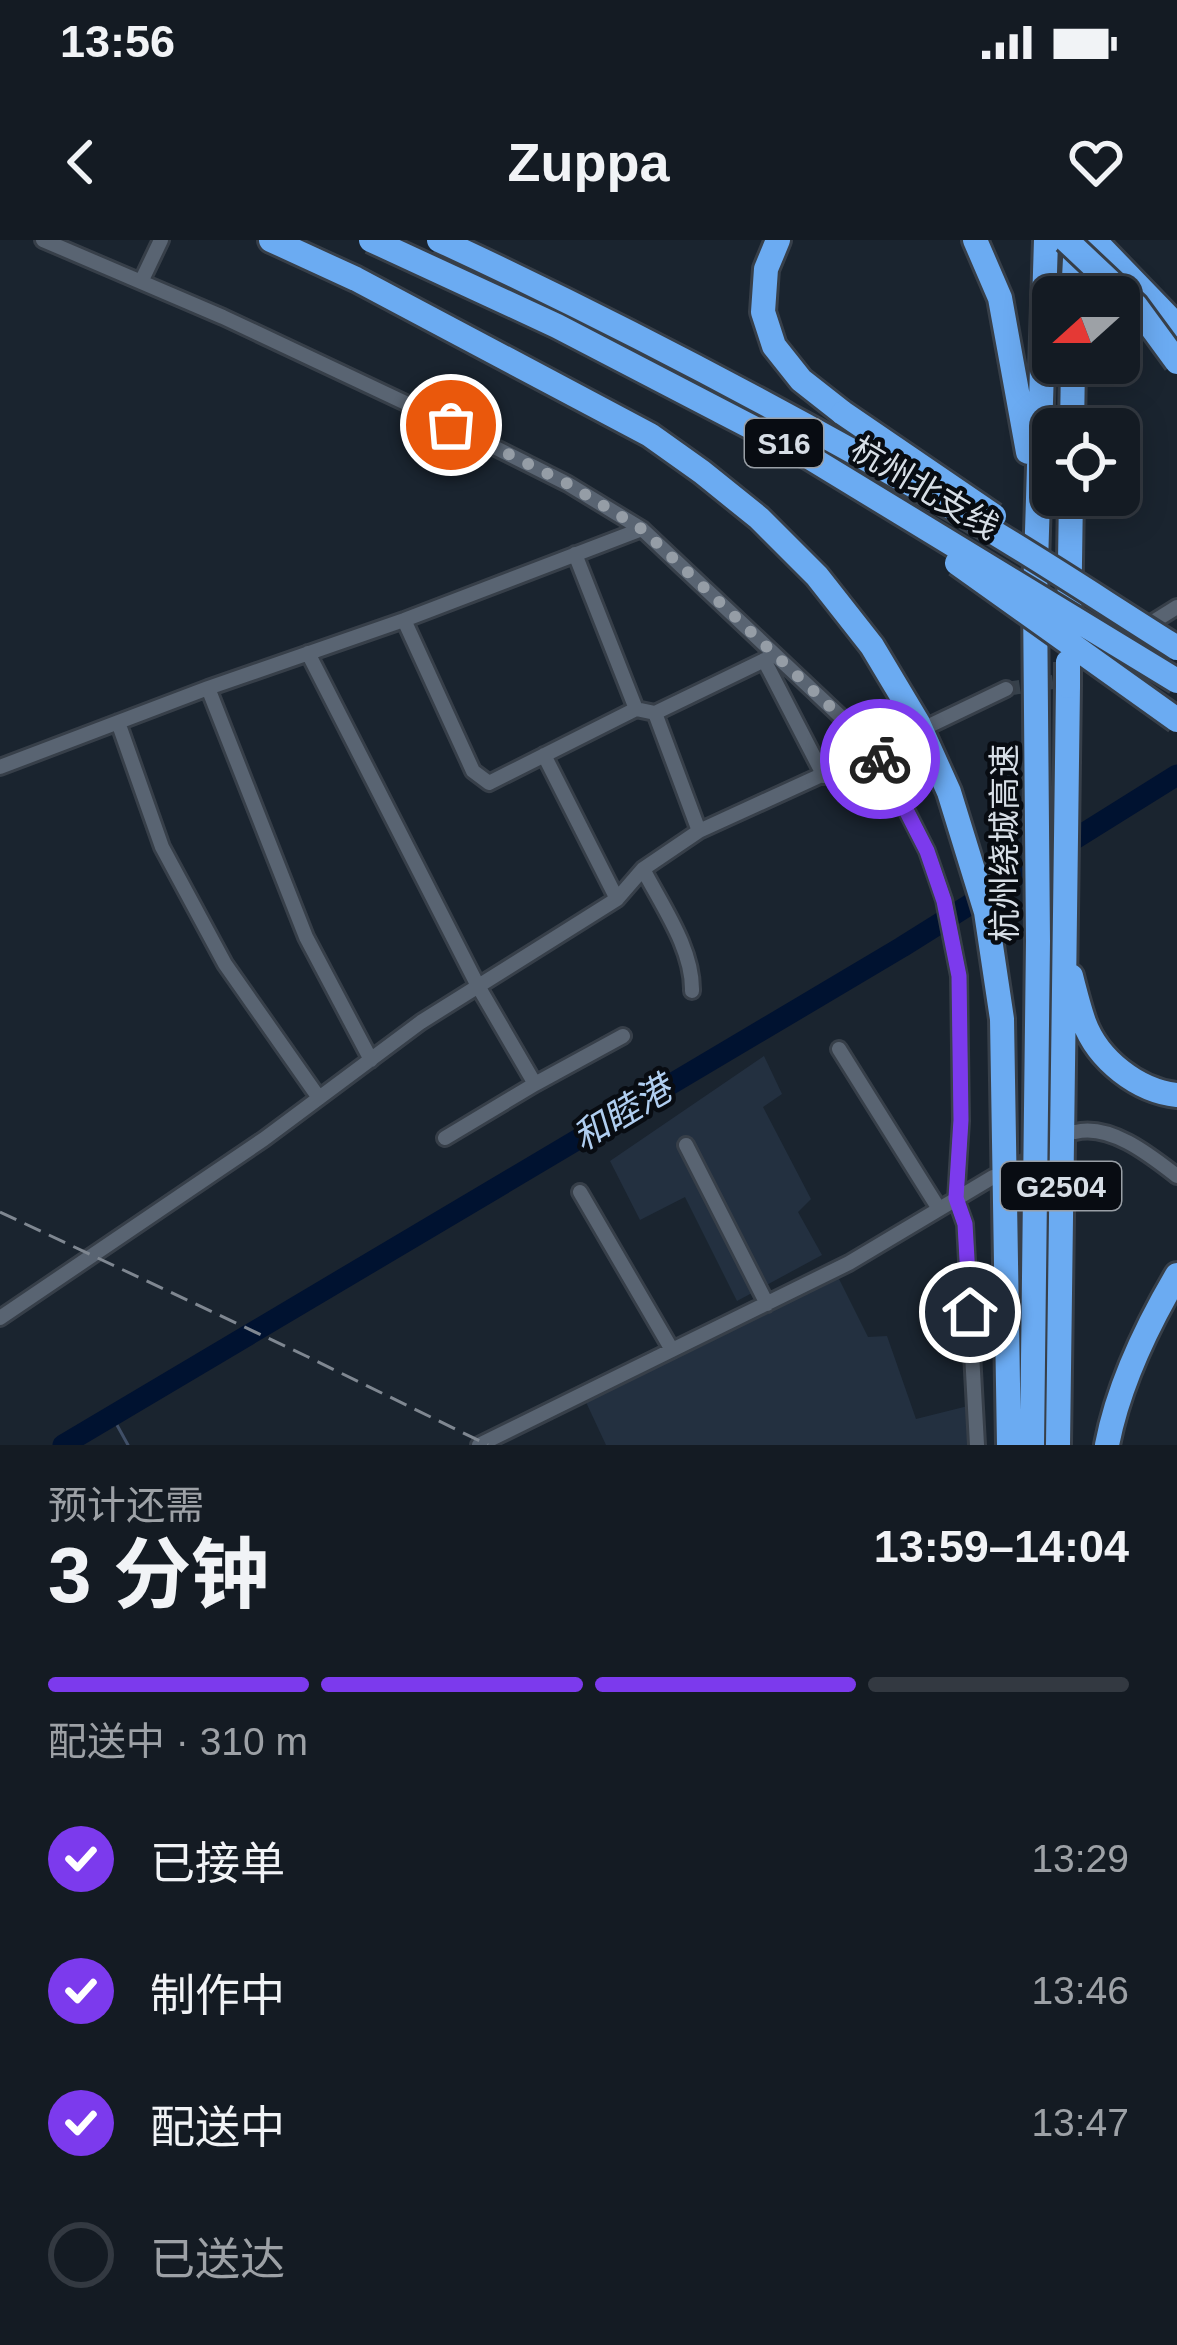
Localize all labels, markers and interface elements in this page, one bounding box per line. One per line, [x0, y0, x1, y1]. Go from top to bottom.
text: 13:56 [60, 16, 175, 67]
icon: back [48, 129, 114, 195]
icon: heart [1063, 129, 1129, 195]
text: Zuppa [508, 132, 669, 192]
north arrow [1032, 276, 1140, 384]
map controls [1032, 276, 1140, 516]
pin [400, 374, 502, 476]
icon: bag [418, 392, 484, 458]
button: locate [1032, 408, 1140, 516]
road number: S16 [745, 419, 823, 467]
street label: 杭州北支线 [845, 430, 1005, 546]
courier [820, 699, 940, 819]
icon: bike [847, 726, 913, 792]
street label: 杭州绕城高速 [986, 744, 1023, 942]
water label: 和睦港 [565, 1065, 683, 1158]
road number: G2504 [1001, 1162, 1121, 1210]
pin [919, 1261, 1021, 1363]
icon: home [937, 1279, 1003, 1345]
text: 预计还需 [48, 1484, 204, 1527]
text: 13:59–14:04 [874, 1521, 1129, 1572]
text: 3 分钟 [48, 1531, 269, 1619]
text: 配送中 · 310 m [48, 1720, 308, 1763]
icon: check [48, 1826, 114, 1892]
text: 13:29 [1031, 1837, 1129, 1880]
text: 已接单 [150, 1838, 285, 1889]
icon: check [48, 1958, 114, 2024]
text: 13:46 [1031, 1969, 1129, 2012]
text: 制作中 [150, 1970, 285, 2021]
icon: check [48, 2090, 114, 2156]
text: 13:47 [1031, 2101, 1129, 2144]
text: 配送中 [150, 2102, 285, 2153]
text: 已送达 [150, 2234, 285, 2285]

